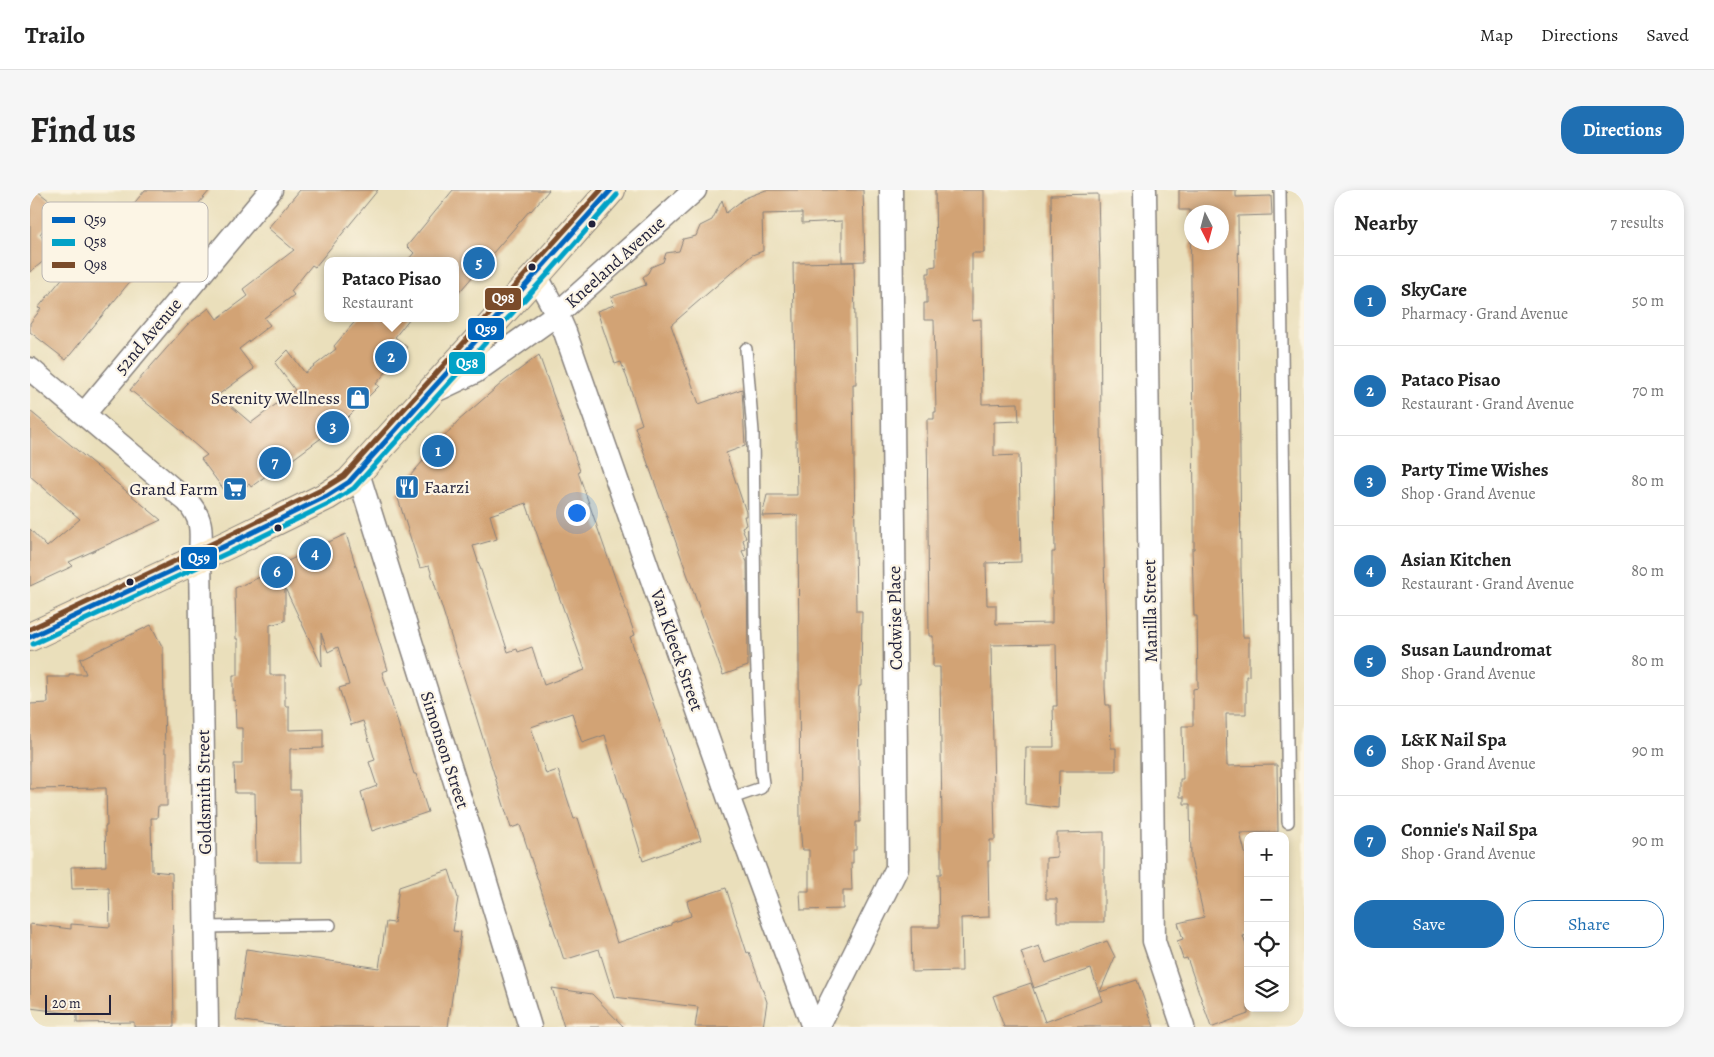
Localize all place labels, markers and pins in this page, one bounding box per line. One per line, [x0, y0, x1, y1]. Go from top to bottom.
unlabelled marker [587, 219, 597, 229]
pin: 5 [463, 244, 495, 282]
unlabelled marker [527, 262, 537, 272]
pin: 2 [375, 338, 407, 376]
shop icon: Serenity Wellness [345, 385, 371, 411]
place label: Serenity Wellness [211, 386, 340, 410]
pin: 3 [317, 408, 349, 446]
pin: 1 [422, 432, 454, 470]
pin: 7 [259, 444, 291, 482]
restaurant icon: Faarzi [394, 474, 420, 500]
place label: Faarzi [424, 475, 469, 499]
supermarket icon: Grand Farm [222, 476, 248, 502]
place label: Grand Farm [129, 477, 218, 501]
unlabelled marker [273, 523, 283, 533]
pin: 4 [299, 535, 331, 573]
pin: 6 [261, 553, 293, 591]
unlabelled marker [125, 577, 135, 587]

